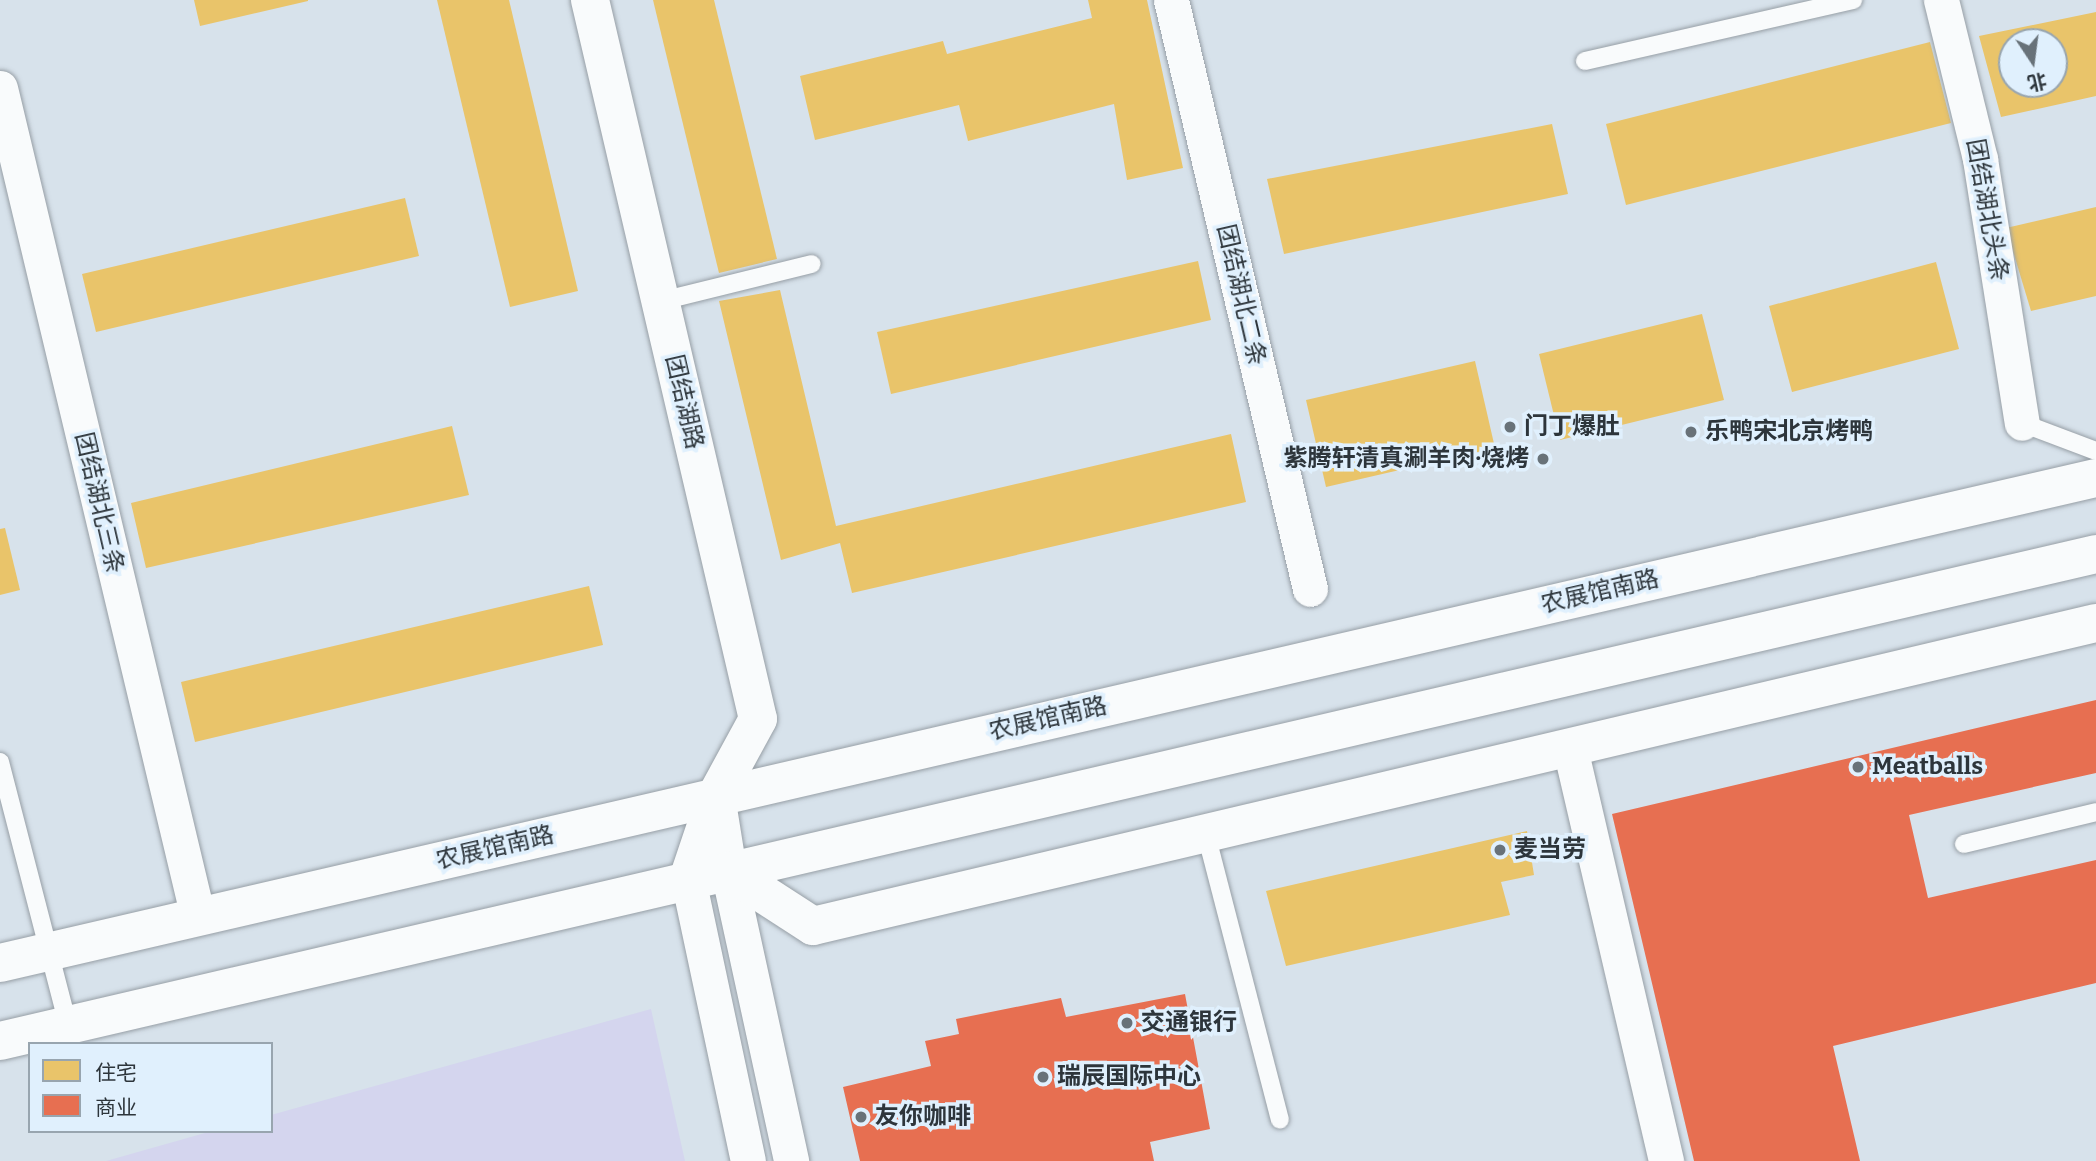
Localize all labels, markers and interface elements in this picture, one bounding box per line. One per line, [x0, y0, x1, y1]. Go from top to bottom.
north arrow [1998, 28, 2068, 98]
text: 北 [2026, 69, 2049, 95]
street label: 团结湖北头条 [1960, 137, 2014, 283]
street label: 团结湖北二条 [1211, 222, 1271, 368]
street label: 团结湖路 [659, 352, 709, 452]
place label: 门丁爆肚 [1524, 413, 1620, 441]
place label: 乐鸭宋北京烤鸭 [1705, 418, 1873, 446]
marker: 门丁爆肚 [1502, 419, 1518, 435]
marker: 乐鸭宋北京烤鸭 [1683, 424, 1699, 440]
street label: 团结湖北三条 [69, 430, 129, 576]
place label: 紫腾轩清真涮羊肉·烧烤 [1283, 445, 1529, 473]
marker: 紫腾轩清真涮羊肉·烧烤 [1535, 451, 1551, 467]
street label: 农展馆南路 [1538, 564, 1662, 620]
street label: 农展馆南路 [986, 691, 1110, 747]
place label: Meatballs [1872, 753, 1983, 781]
marker: Meatballs [1850, 759, 1866, 775]
street label: 农展馆南路 [433, 820, 557, 876]
place label: 麦当劳 [1514, 836, 1586, 864]
marker: 麦当劳 [1492, 842, 1508, 858]
place label: 交通银行 [1141, 1009, 1237, 1037]
marker: 交通银行 [1119, 1015, 1135, 1031]
legend [28, 1042, 273, 1133]
text: 住宅 [95, 1060, 137, 1086]
place label: 瑞辰国际中心 [1057, 1063, 1201, 1091]
marker: 瑞辰国际中心 [1035, 1069, 1051, 1085]
text: 商业 [95, 1095, 137, 1121]
place label: 友你咖啡 [875, 1103, 971, 1131]
marker: 友你咖啡 [853, 1109, 869, 1125]

